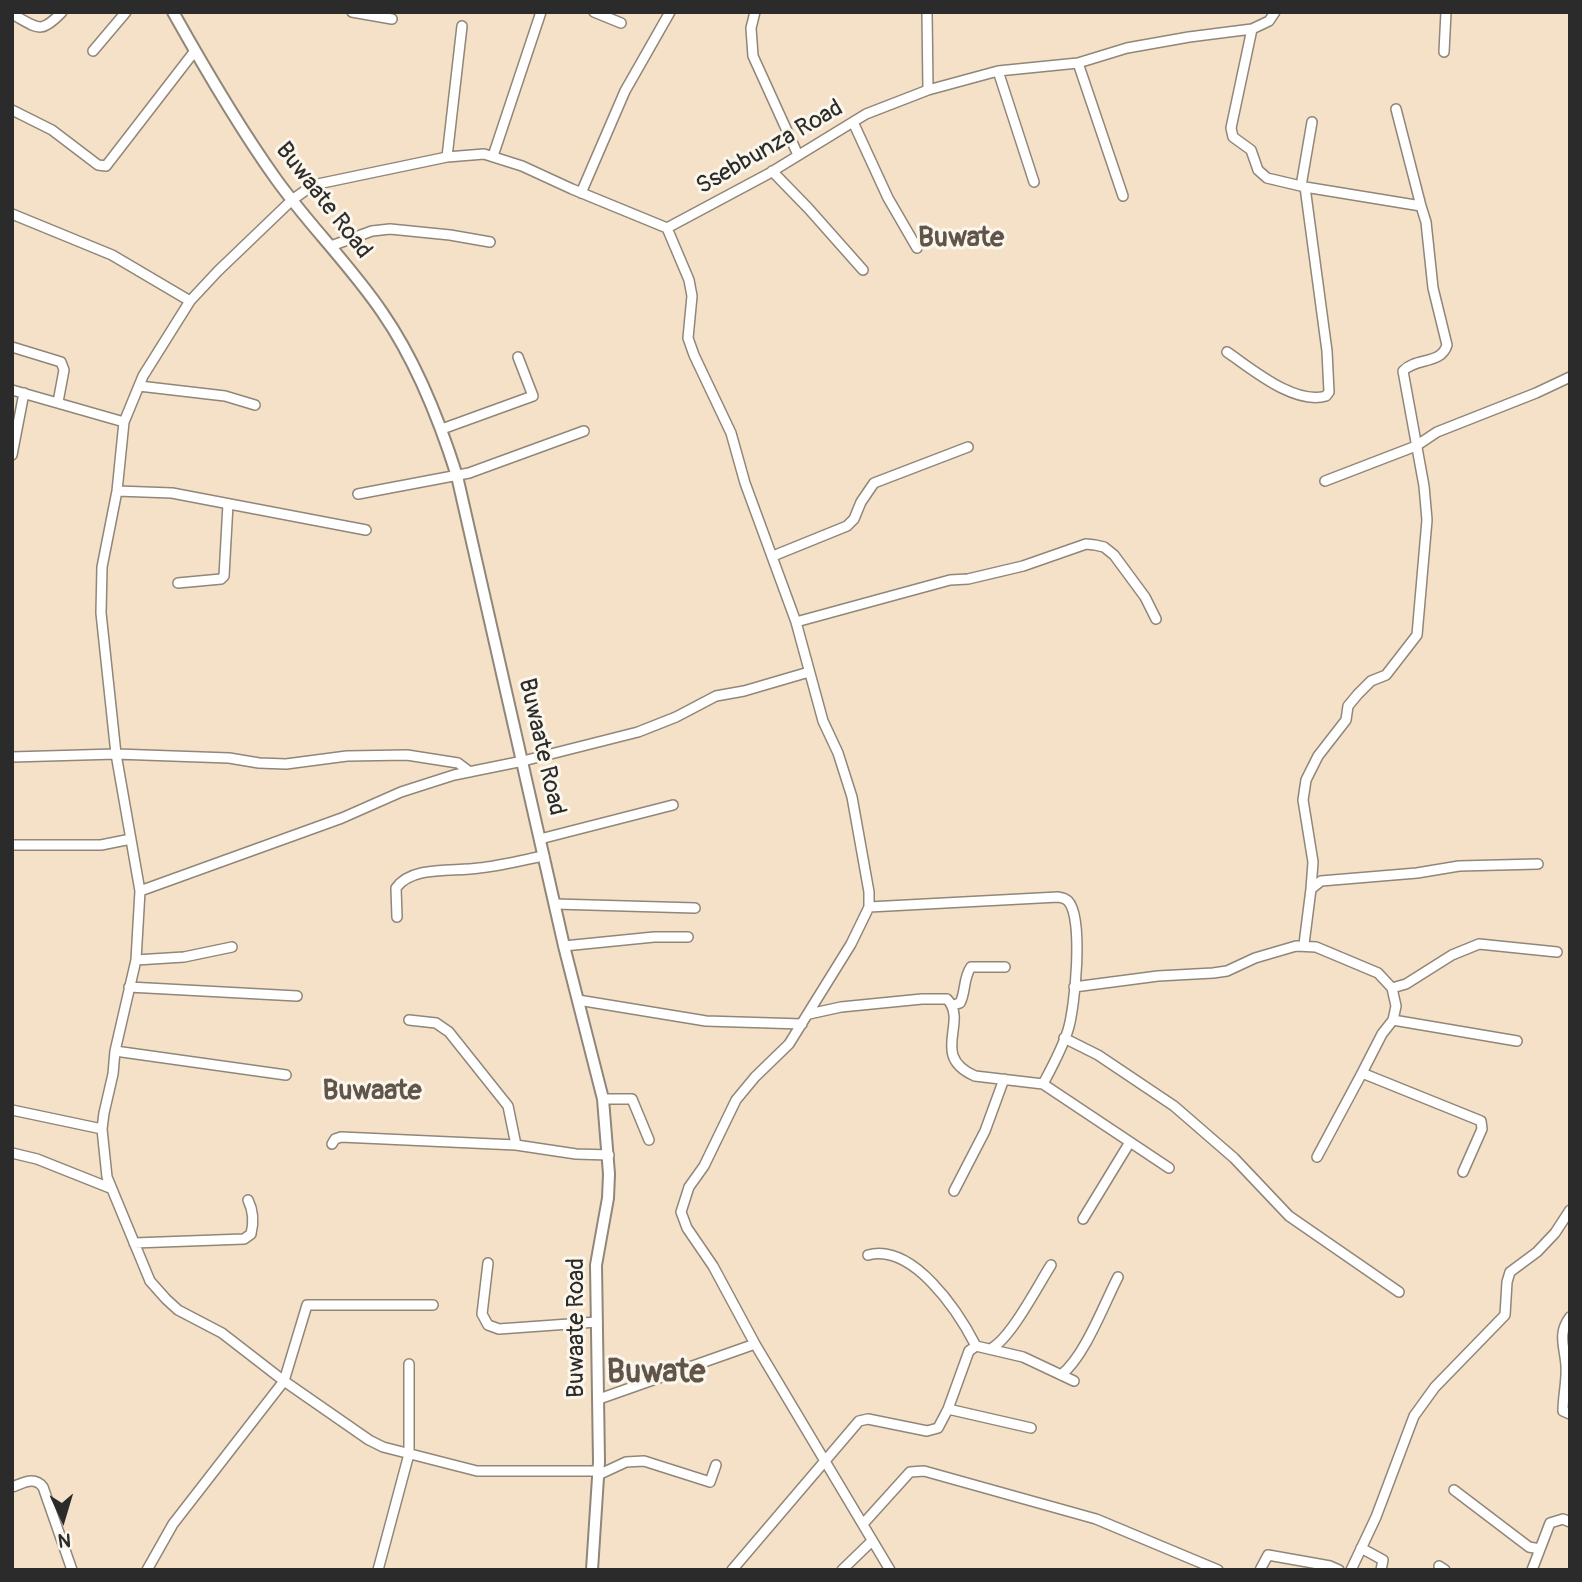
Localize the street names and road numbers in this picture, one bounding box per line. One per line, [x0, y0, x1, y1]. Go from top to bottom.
street label: Ssebbunza Road [692, 94, 848, 202]
street label: Buwaate Road [269, 137, 377, 265]
street label: Buwaate Road [511, 676, 571, 818]
street label: Buwaate Road [563, 1258, 591, 1398]

